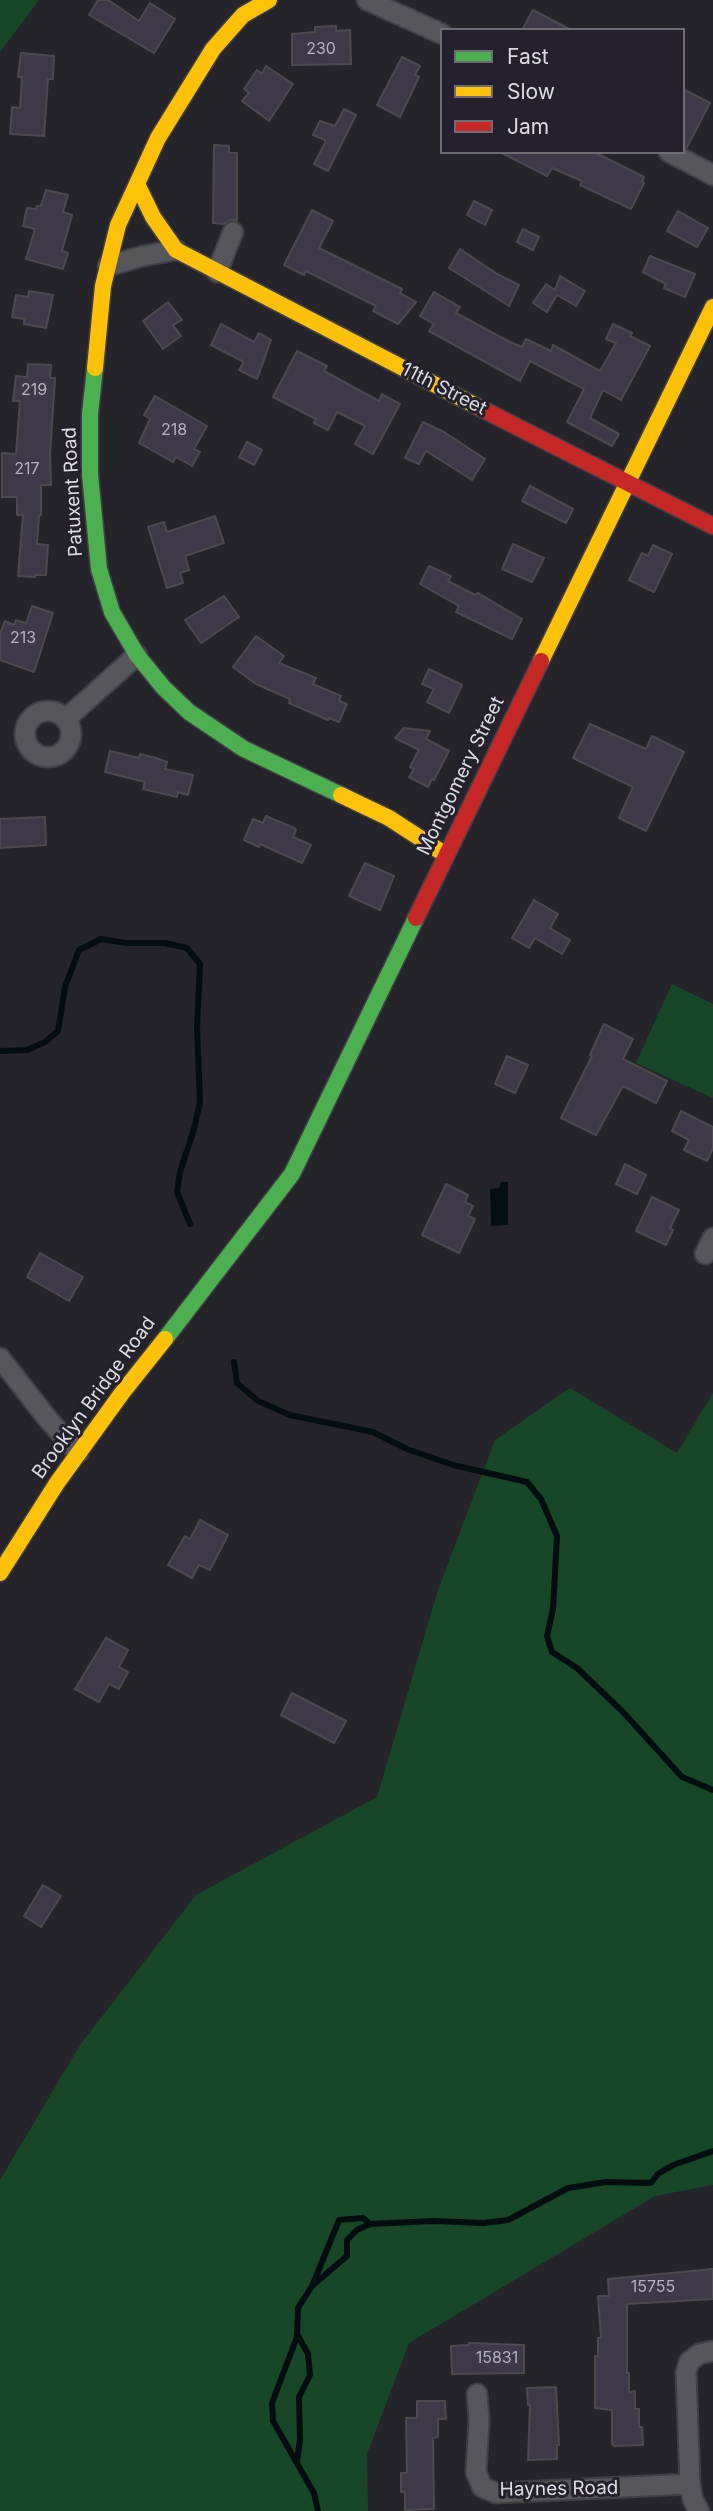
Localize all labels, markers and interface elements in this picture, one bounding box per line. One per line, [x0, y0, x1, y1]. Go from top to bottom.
legend [440, 28, 685, 154]
house number: 230 [306, 39, 336, 59]
text: Fast [507, 44, 549, 69]
text: Slow [507, 79, 555, 104]
text: Jam [507, 114, 549, 139]
street label: 11th Street [398, 358, 490, 420]
house number: 219 [21, 380, 47, 400]
house number: 218 [161, 420, 187, 440]
street label: Patuxent Road [58, 427, 88, 557]
house number: 217 [14, 459, 40, 479]
house number: 213 [10, 628, 36, 648]
street label: Montgomery Street [413, 693, 509, 859]
street label: Brooklyn Bridge Road [28, 1313, 160, 1483]
house number: 15755 [631, 2277, 675, 2297]
house number: 15831 [476, 2348, 518, 2368]
street label: Haynes Road [499, 2477, 619, 2501]

